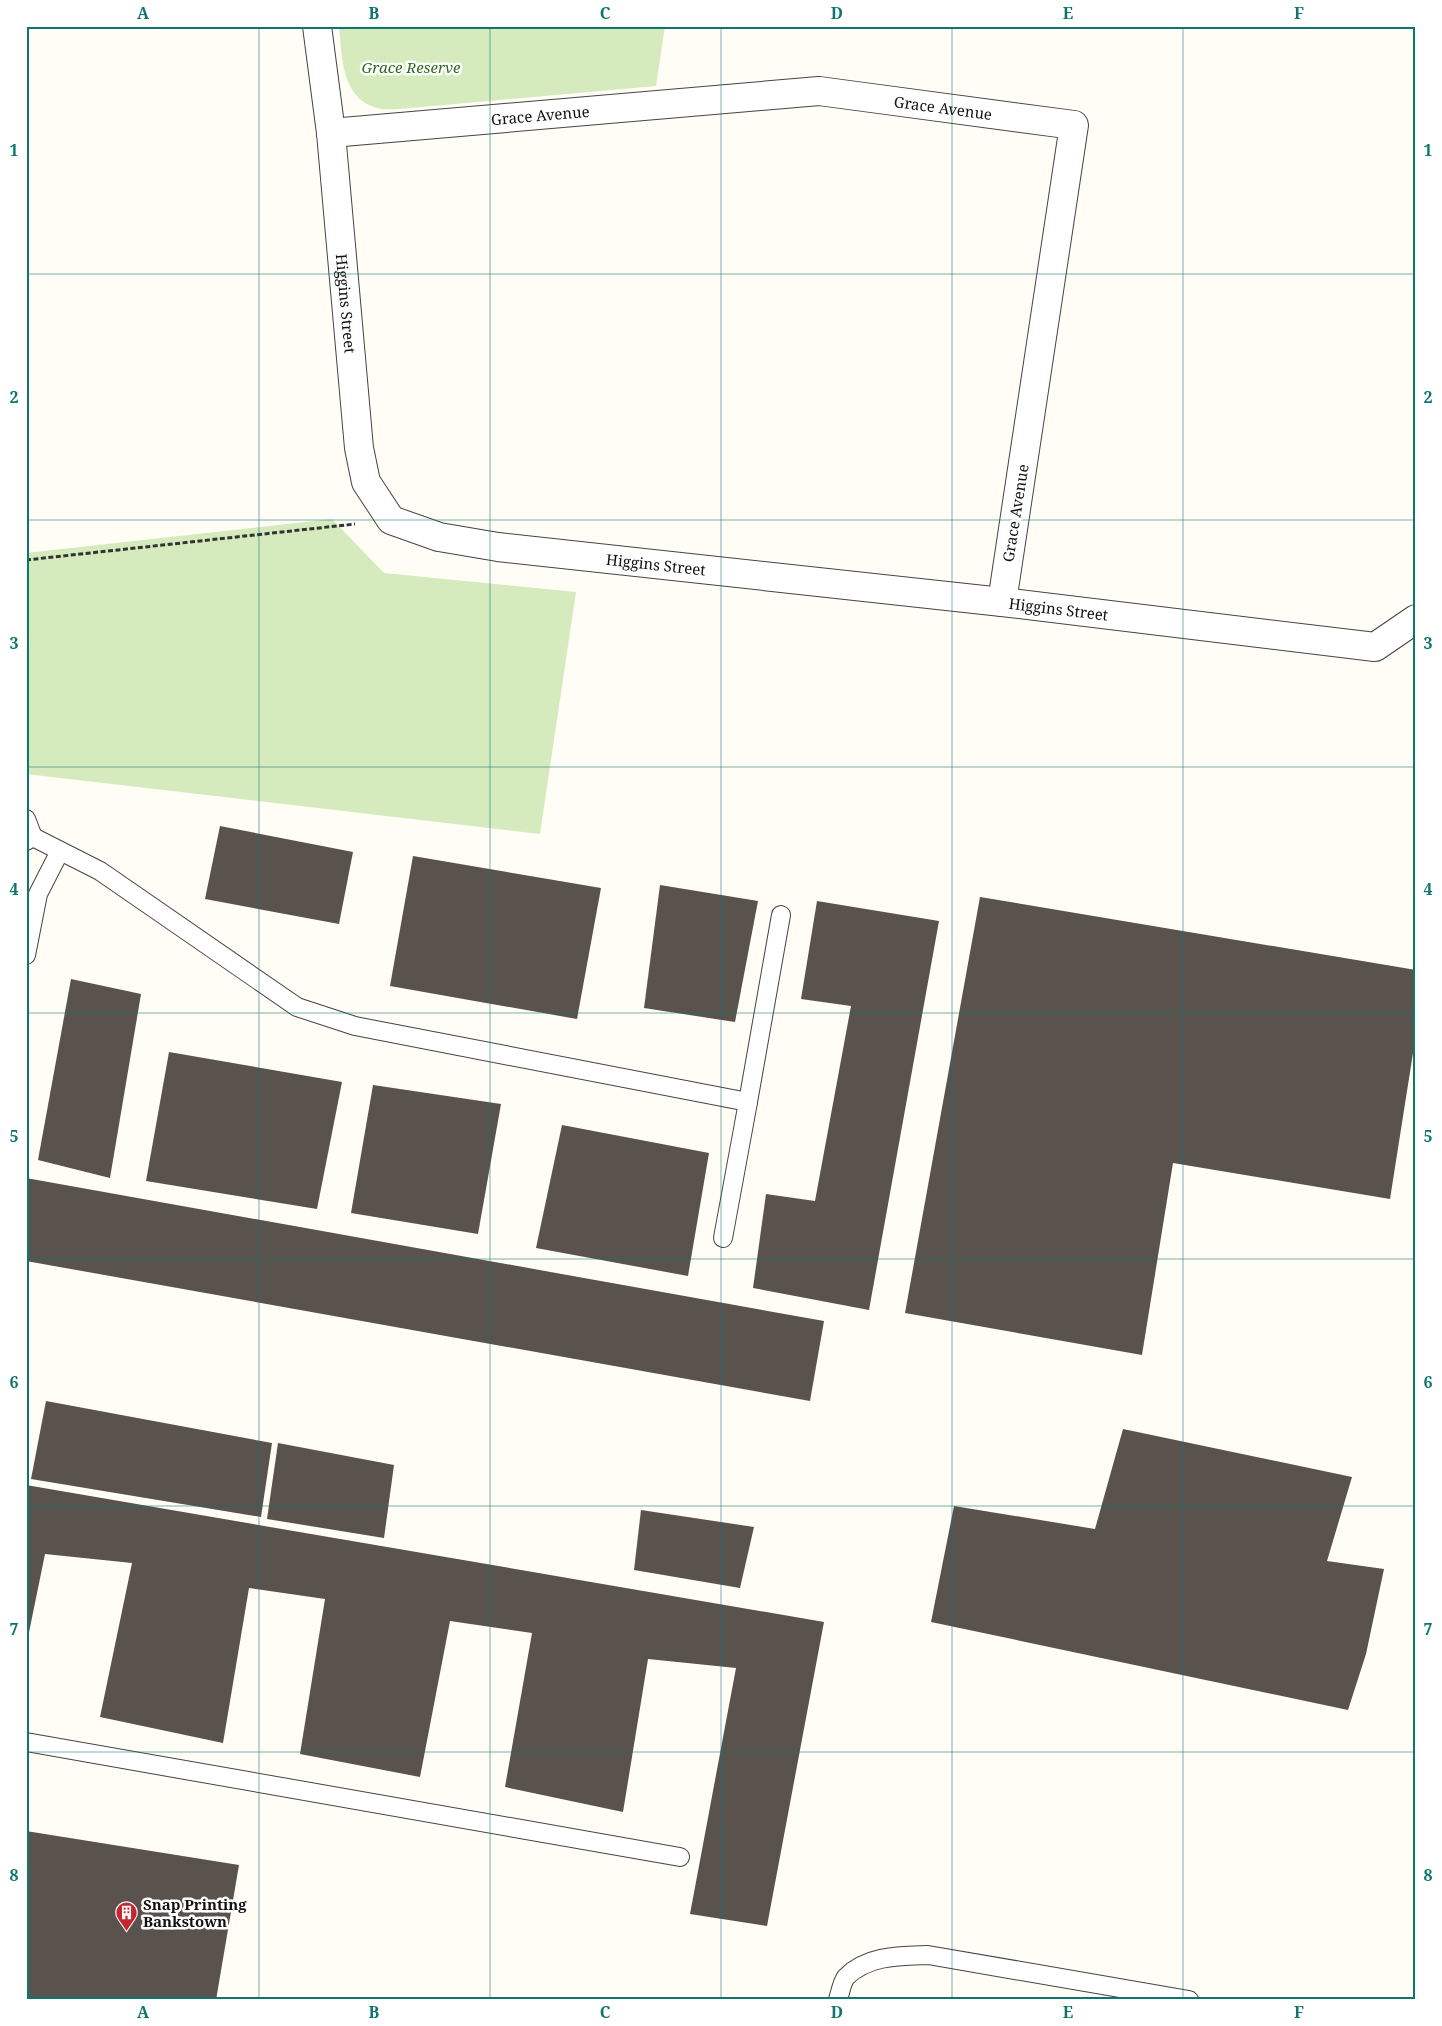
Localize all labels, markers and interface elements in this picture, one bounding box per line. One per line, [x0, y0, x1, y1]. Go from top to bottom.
text: A [137, 2, 150, 24]
text: B [369, 2, 380, 24]
text: C [600, 2, 611, 24]
text: D [831, 2, 843, 24]
text: E [1063, 2, 1073, 24]
text: F [1294, 2, 1304, 24]
park label: Grace Reserve [362, 57, 461, 77]
street label: Grace Avenue [893, 91, 993, 124]
street label: Grace Avenue [490, 101, 590, 129]
text: 1 [9, 139, 19, 161]
text: 1 [1423, 139, 1433, 161]
street label: Higgins Street [332, 253, 361, 354]
text: 2 [9, 386, 19, 408]
text: 2 [1423, 386, 1433, 408]
street label: Grace Avenue [997, 463, 1033, 563]
street label: Higgins Street [605, 549, 707, 580]
street label: Higgins Street [1008, 593, 1109, 625]
text: 3 [9, 632, 19, 654]
text: 3 [1423, 632, 1433, 654]
text: 4 [9, 878, 19, 900]
text: 4 [1423, 878, 1433, 900]
text: 5 [9, 1125, 19, 1147]
text: 5 [1423, 1125, 1433, 1147]
text: 6 [9, 1371, 19, 1393]
text: 6 [1423, 1371, 1433, 1393]
text: 7 [9, 1618, 19, 1640]
text: 7 [1423, 1618, 1433, 1640]
text: 8 [9, 1864, 19, 1886]
text: 8 [1423, 1864, 1433, 1886]
place label: Snap Printing Bankstown [143, 1894, 247, 1931]
building icon: Snap Printing Bankstown [115, 1901, 139, 1932]
text: A [137, 2001, 150, 2023]
text: B [369, 2001, 380, 2023]
text: C [600, 2001, 611, 2023]
text: D [831, 2001, 843, 2023]
text: E [1063, 2001, 1073, 2023]
text: F [1294, 2001, 1304, 2023]

